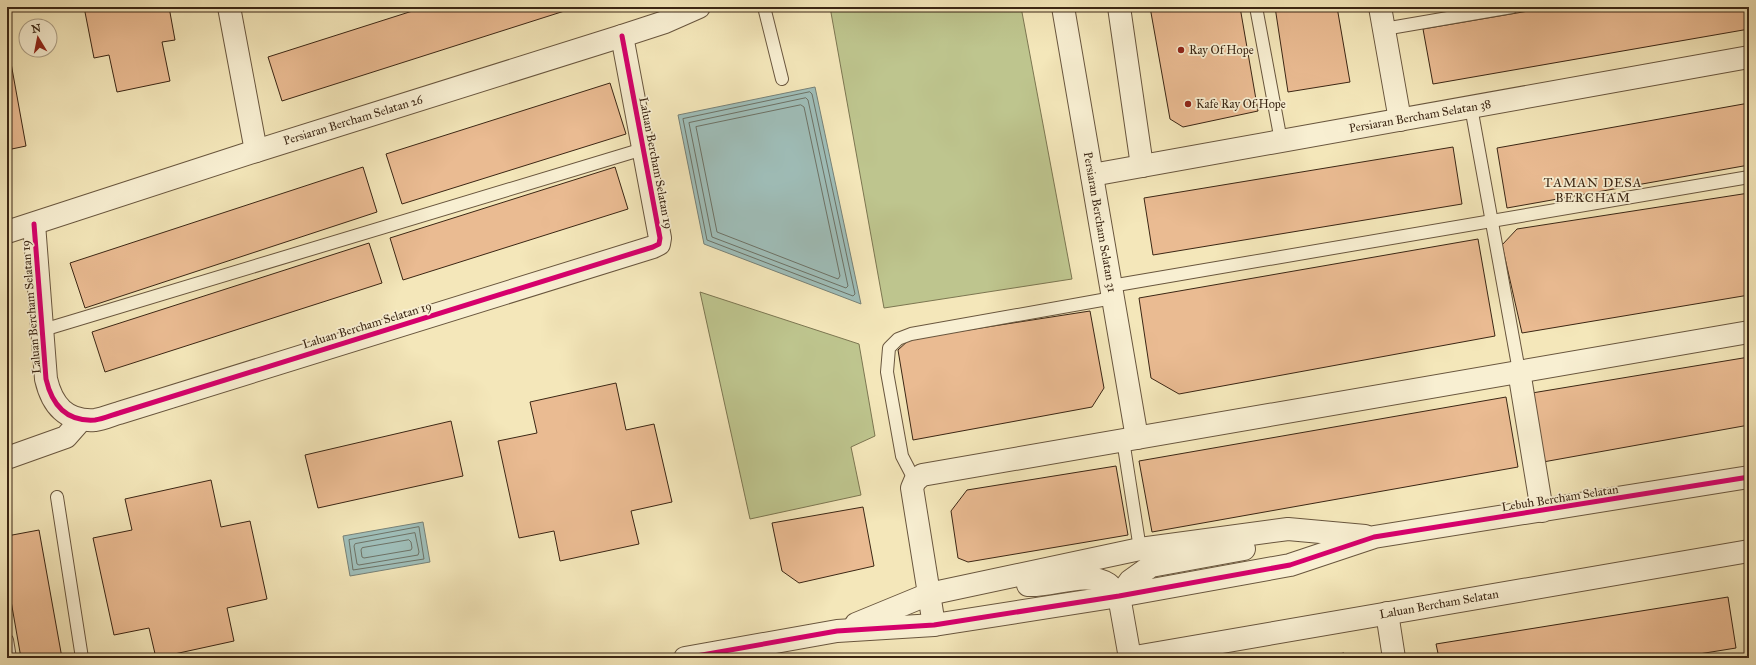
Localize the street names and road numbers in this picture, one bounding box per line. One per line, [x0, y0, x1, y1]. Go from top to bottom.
street label: Persiaran Bercham Selatan 26 [282, 92, 425, 148]
street label: Laluan Bercham Selatan 19 [636, 96, 676, 230]
street label: Persiaran Bercham Selatan 38 [1348, 97, 1492, 135]
street label: Persiaran Bercham Selatan 31 [1081, 151, 1119, 294]
street label: Laluan Bercham Selatan 19 [18, 240, 44, 374]
street label: Laluan Bercham Selatan 19 [301, 299, 433, 351]
street label: Lebuh Bercham Selatan [1501, 482, 1620, 514]
street label: Laluan Bercham Selatan [1378, 587, 1500, 621]

